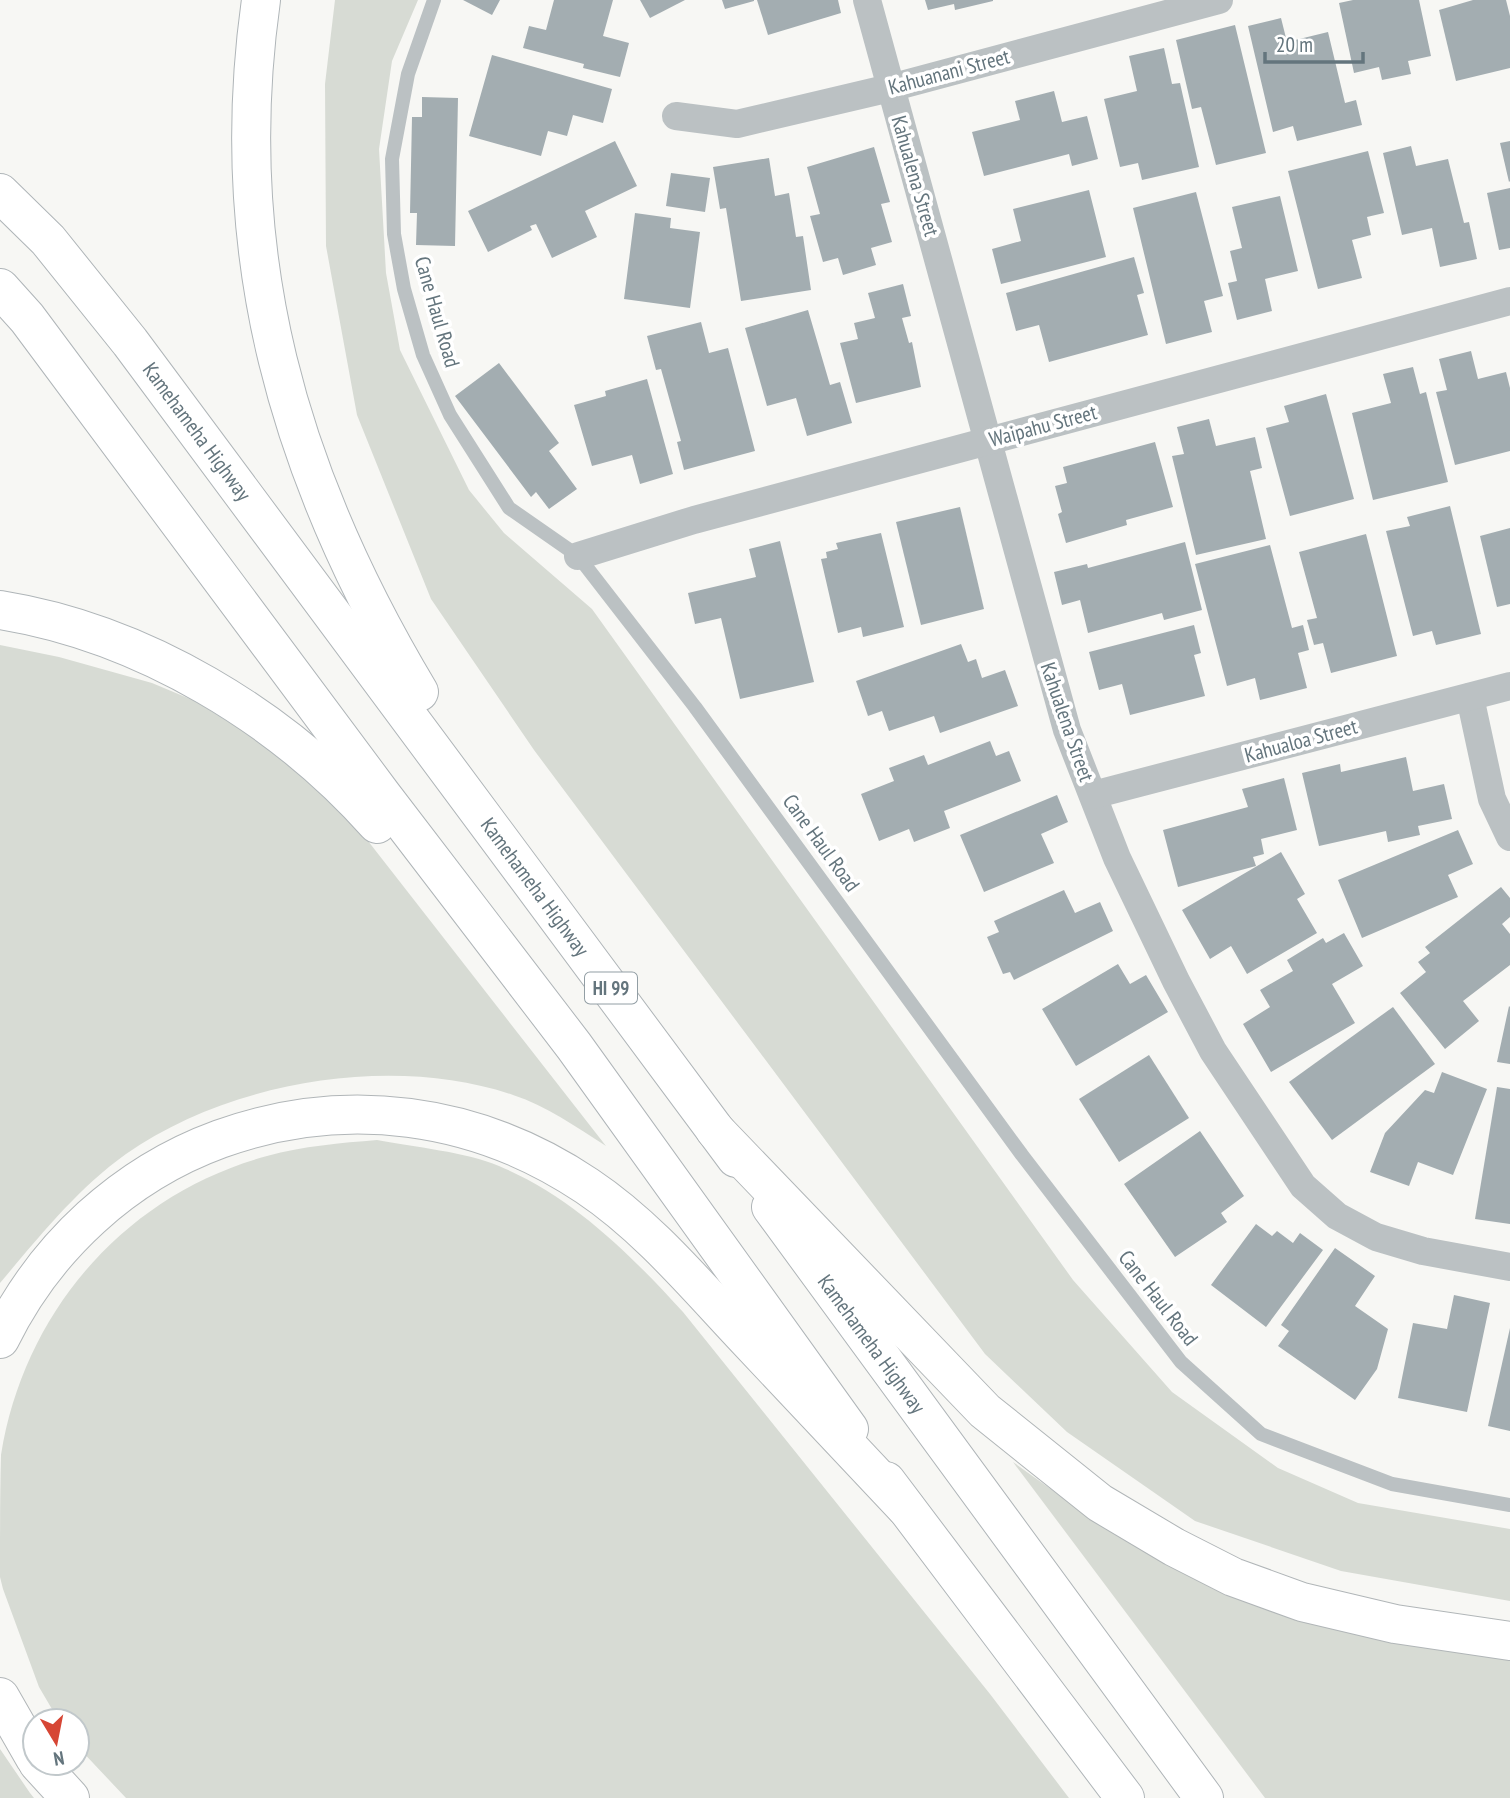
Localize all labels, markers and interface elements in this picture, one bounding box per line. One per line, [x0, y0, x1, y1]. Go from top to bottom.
scale bar [1265, 21, 1363, 65]
text: 20 m [1276, 31, 1313, 58]
street label: Kahuanani Street [885, 42, 1013, 101]
street label: Kahualena Street [885, 112, 946, 239]
street label: Cane Haul Road [409, 253, 466, 370]
street label: Kamehameha Highway [137, 357, 257, 506]
street label: Waipahu Street [986, 398, 1100, 453]
street label: Kahualena Street [1034, 659, 1101, 785]
street label: Kahualoa Street [1242, 712, 1360, 768]
street label: Cane Haul Road [777, 789, 866, 897]
street label: Kamehameha Highway [475, 812, 595, 961]
road number: HI 99 [585, 972, 637, 1004]
street label: Cane Haul Road [1113, 1244, 1204, 1351]
street label: Kamehameha Highway [812, 1269, 932, 1419]
north arrow [21, 1707, 91, 1777]
text: N [52, 1746, 66, 1771]

